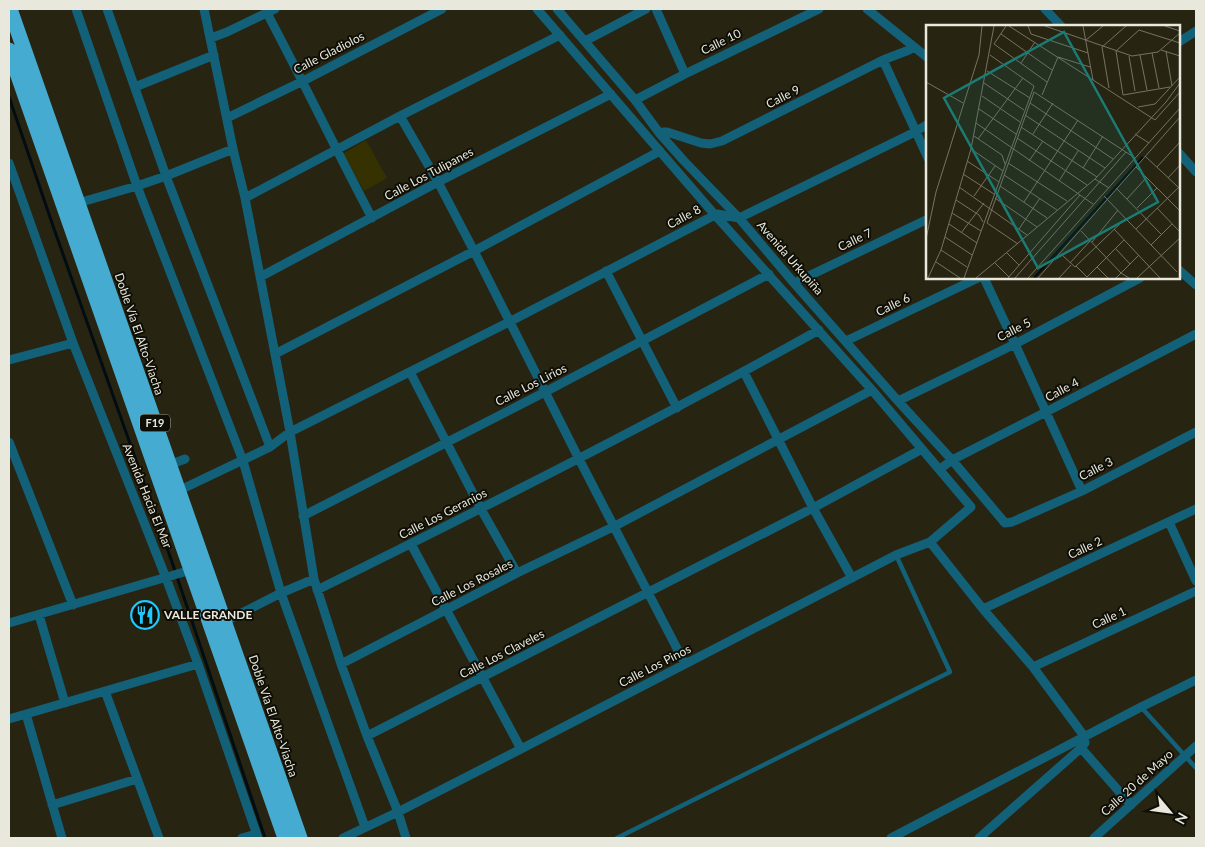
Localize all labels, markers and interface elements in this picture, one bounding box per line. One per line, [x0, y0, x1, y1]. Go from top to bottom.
street label: Calle 10 [698, 25, 743, 58]
inset map [926, 25, 1180, 279]
street label: Calle Gladiolos [291, 28, 367, 77]
street label: Calle 9 [763, 82, 802, 111]
street label: Calle Los Tulipanes [382, 144, 476, 203]
street label: Calle 8 [664, 201, 703, 232]
street label: Avenida Urkupiña [754, 218, 827, 298]
street label: Calle 7 [835, 225, 874, 254]
street label: Doble Vía El Alto-Viacha [112, 271, 167, 397]
street label: Calle 6 [873, 290, 912, 319]
street label: Calle 5 [994, 315, 1033, 344]
street label: Calle Los Lirios [493, 360, 569, 409]
street label: Calle 4 [1042, 374, 1081, 405]
road number: F19 [140, 414, 170, 432]
street label: Avenida Hacia El Mar [120, 441, 176, 551]
street label: Calle 3 [1076, 454, 1115, 483]
street label: Calle Los Geranios [396, 485, 489, 542]
street label: Calle 2 [1065, 533, 1104, 562]
street label: Calle Los Rosales [429, 556, 515, 610]
restaurant icon: VALLE GRANDE [130, 600, 160, 630]
street label: Calle 1 [1089, 603, 1128, 632]
place label: VALLE GRANDE [163, 607, 252, 622]
street label: Calle Los Claveles [457, 626, 547, 681]
street label: Calle Los Pinos [616, 641, 693, 690]
street label: Doble Vía El Alto-Viacha [246, 653, 301, 779]
street label: Calle 20 de Mayo [1098, 746, 1176, 819]
north arrow [1145, 787, 1195, 837]
text: N [1172, 810, 1192, 827]

